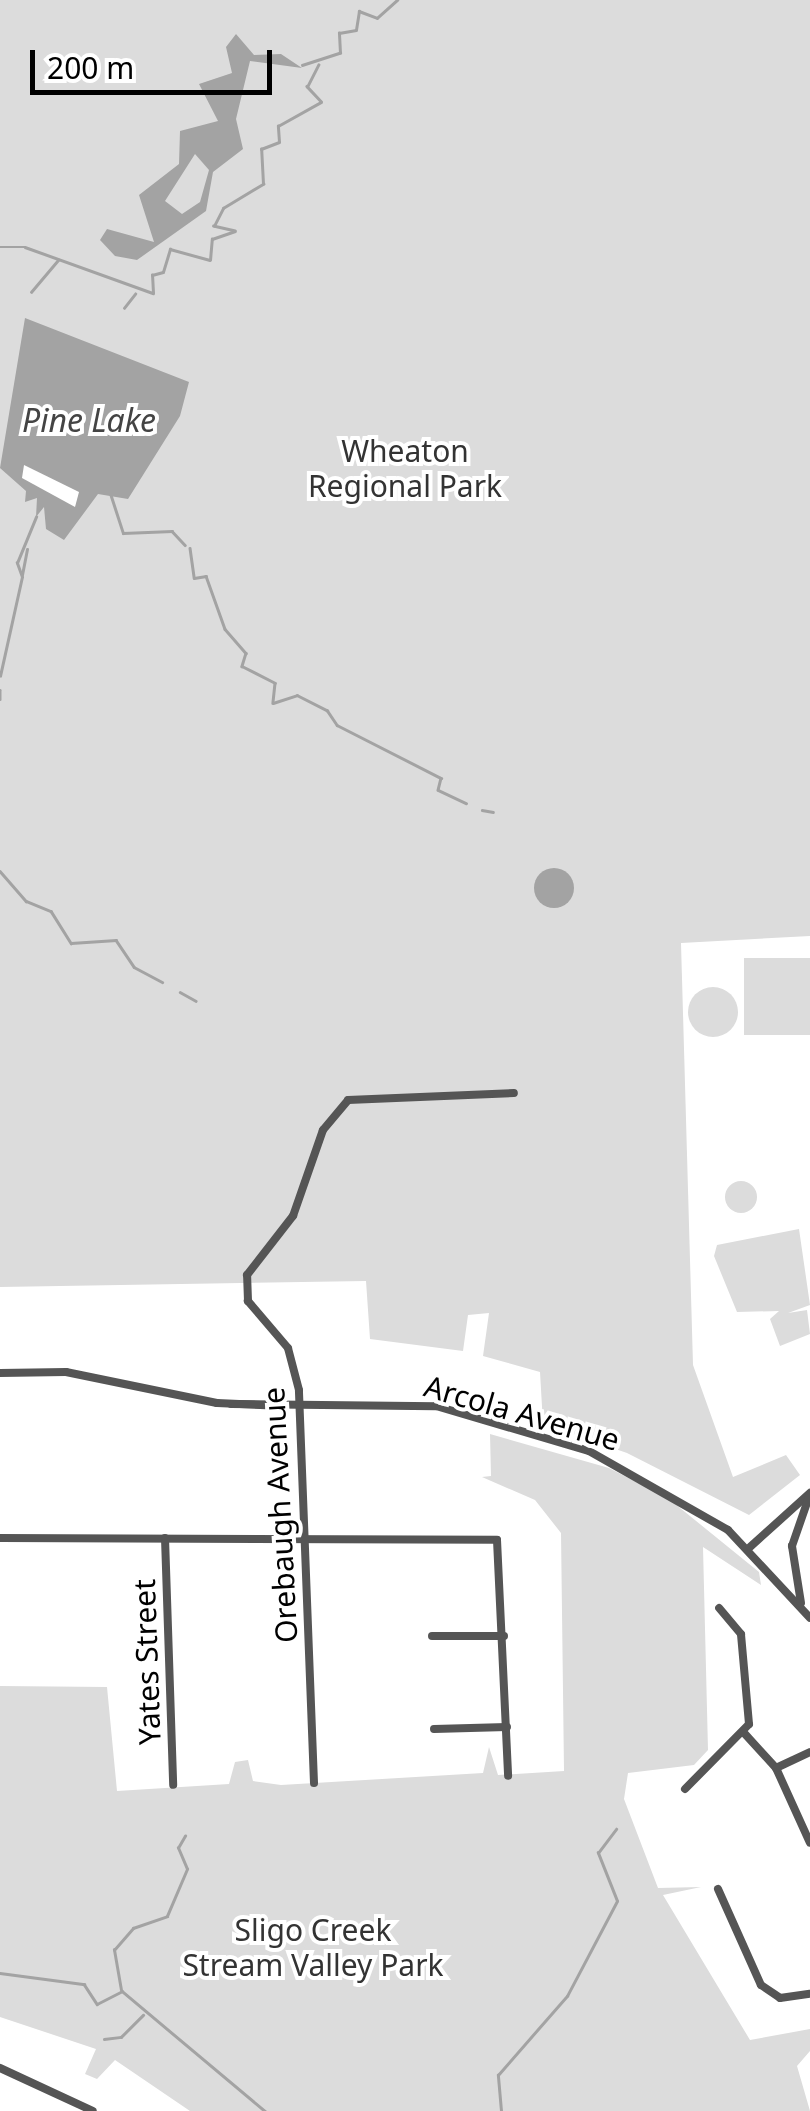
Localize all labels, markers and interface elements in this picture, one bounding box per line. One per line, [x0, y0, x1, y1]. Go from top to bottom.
scale bar [35, 30, 278, 92]
text: 200 m [47, 47, 134, 88]
water label: Pine Lake [22, 401, 156, 439]
park label: Wheaton Regional Park [308, 433, 502, 504]
street label: Arcola Avenue [420, 1368, 624, 1458]
street label: Orebaugh Avenue [255, 1386, 305, 1644]
street label: Yates Street [126, 1578, 168, 1746]
park label: Sligo Creek Stream Valley Park [182, 1912, 444, 1982]

